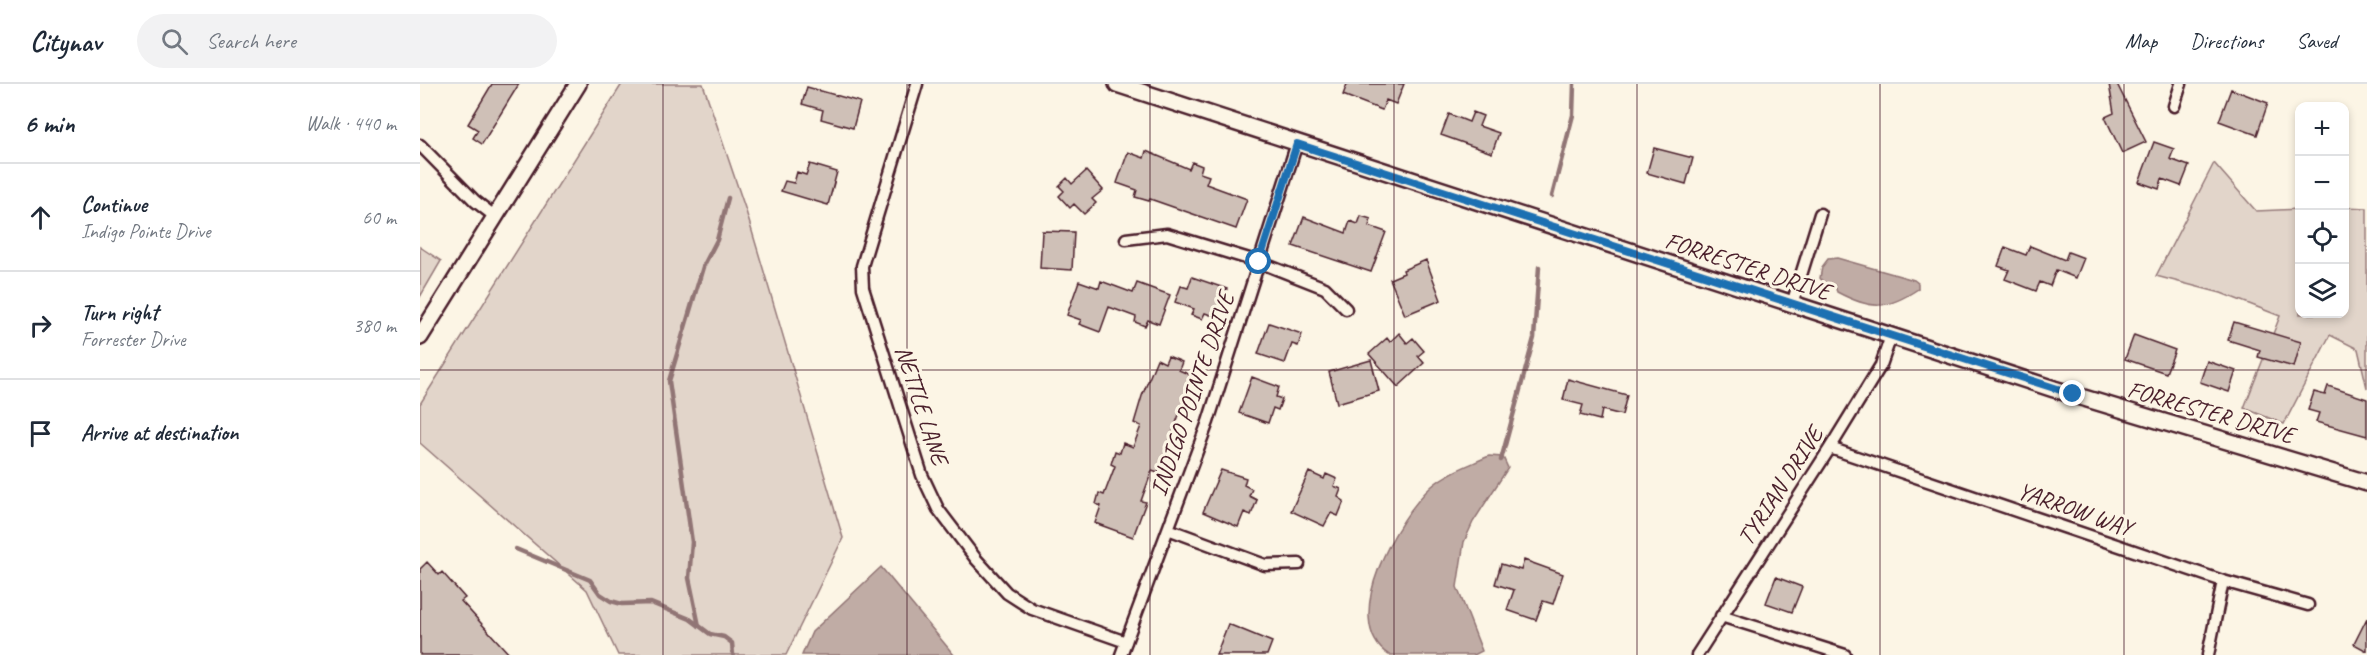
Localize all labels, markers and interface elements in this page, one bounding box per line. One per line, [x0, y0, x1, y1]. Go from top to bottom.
search box [137, 14, 557, 68]
text: Citynav [30, 24, 101, 59]
icon: search [158, 25, 191, 58]
text: Search here [206, 27, 296, 55]
text: Map [2125, 28, 2157, 54]
text: Directions [2190, 28, 2263, 54]
text: Saved [2296, 28, 2337, 54]
map controls [2295, 102, 2349, 318]
button: + [2295, 102, 2349, 156]
text: 6 min [24, 107, 74, 140]
text: Walk · 440 m [306, 111, 396, 136]
button: − [2295, 156, 2349, 210]
text: Continue [81, 191, 147, 219]
icon: ahead [24, 201, 57, 234]
text: 60 m [362, 205, 396, 230]
button: locate [2295, 210, 2349, 264]
text: Indigo Pointe Drive [81, 219, 210, 244]
street label: FORRESTER DRIVE [1662, 225, 1837, 308]
route start [1245, 248, 1271, 274]
button: layers [2295, 264, 2349, 318]
street label: INDIGO POINTE DRIVE [1143, 286, 1242, 500]
text: Turn right [81, 299, 158, 327]
icon: right [24, 309, 57, 342]
text: 380 m [353, 313, 396, 338]
text: Forrester Drive [81, 327, 185, 352]
street label: NETTLE LANE [889, 342, 956, 471]
street label: FORRESTER DRIVE [2124, 374, 2300, 451]
route end [2059, 380, 2085, 406]
icon: arrive [24, 417, 57, 450]
street label: TYRIAN DRIVE [1731, 418, 1831, 551]
text: Arrive at destination [81, 419, 238, 447]
street label: YARROW WAY [2014, 475, 2139, 544]

